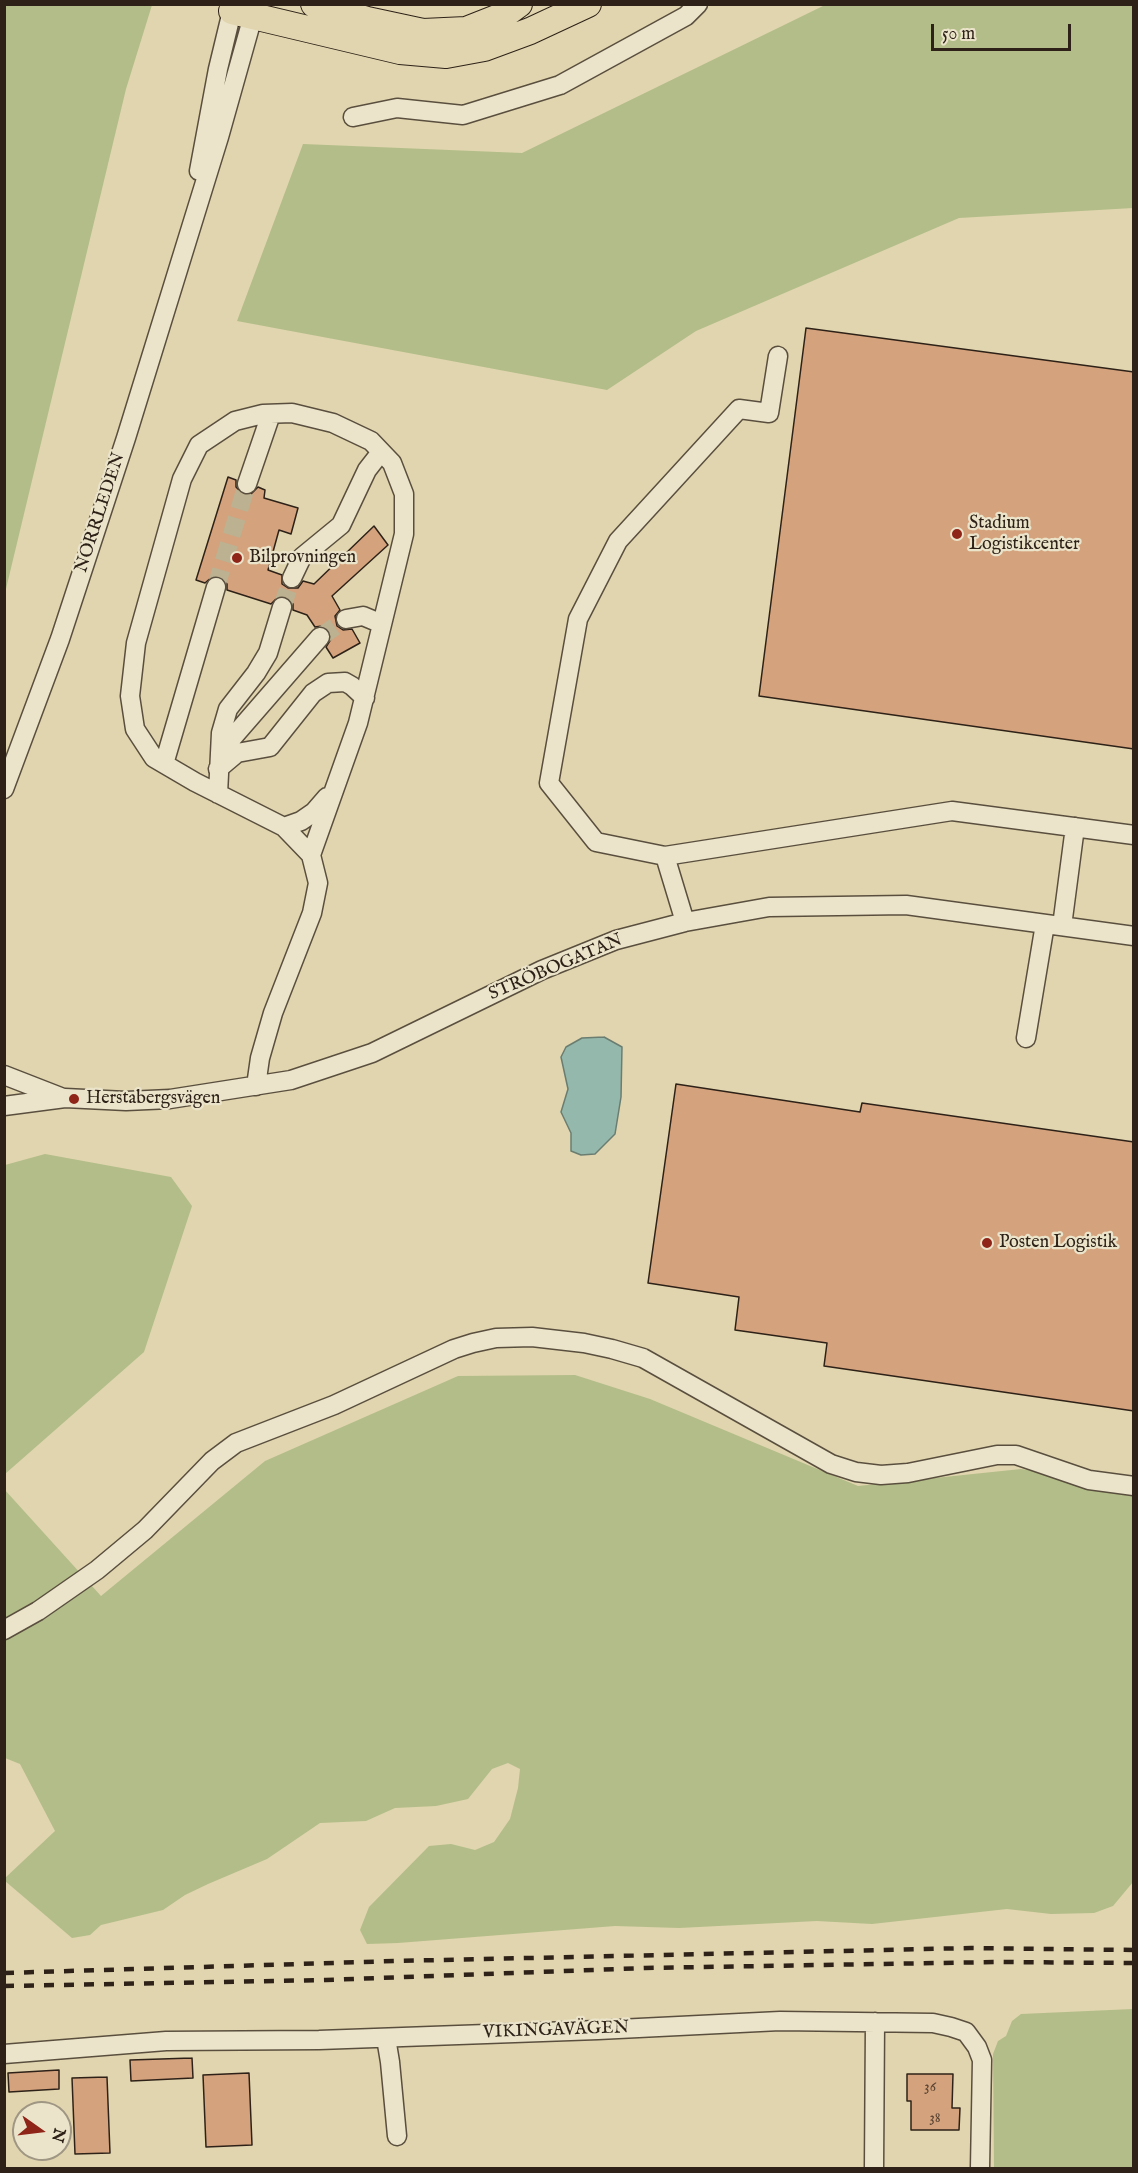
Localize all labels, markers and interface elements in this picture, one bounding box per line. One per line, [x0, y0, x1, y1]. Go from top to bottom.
scale bar [934, 12, 1074, 50]
text: 50 m [942, 23, 975, 46]
street label: NORRLEDEN [71, 450, 131, 576]
place label: Stadium Logistikcenter [969, 513, 1080, 556]
marker: Stadium Logistikcenter [950, 527, 964, 541]
place label: Bilprovningen [249, 547, 356, 569]
marker: Bilprovningen [230, 551, 244, 565]
street label: STRÖBOGATAN [486, 930, 626, 1006]
place label: Herstabergsvägen [86, 1088, 220, 1110]
marker: Herstabergsvägen [67, 1092, 81, 1106]
place label: Posten Logistik [999, 1232, 1117, 1254]
marker: Posten Logistik [980, 1236, 994, 1250]
street label: VIKINGAVÄGEN [482, 2018, 630, 2044]
house number: 36 [924, 2079, 936, 2097]
north arrow [12, 2101, 72, 2161]
house number: 38 [929, 2110, 941, 2128]
text: N [46, 2126, 69, 2144]

